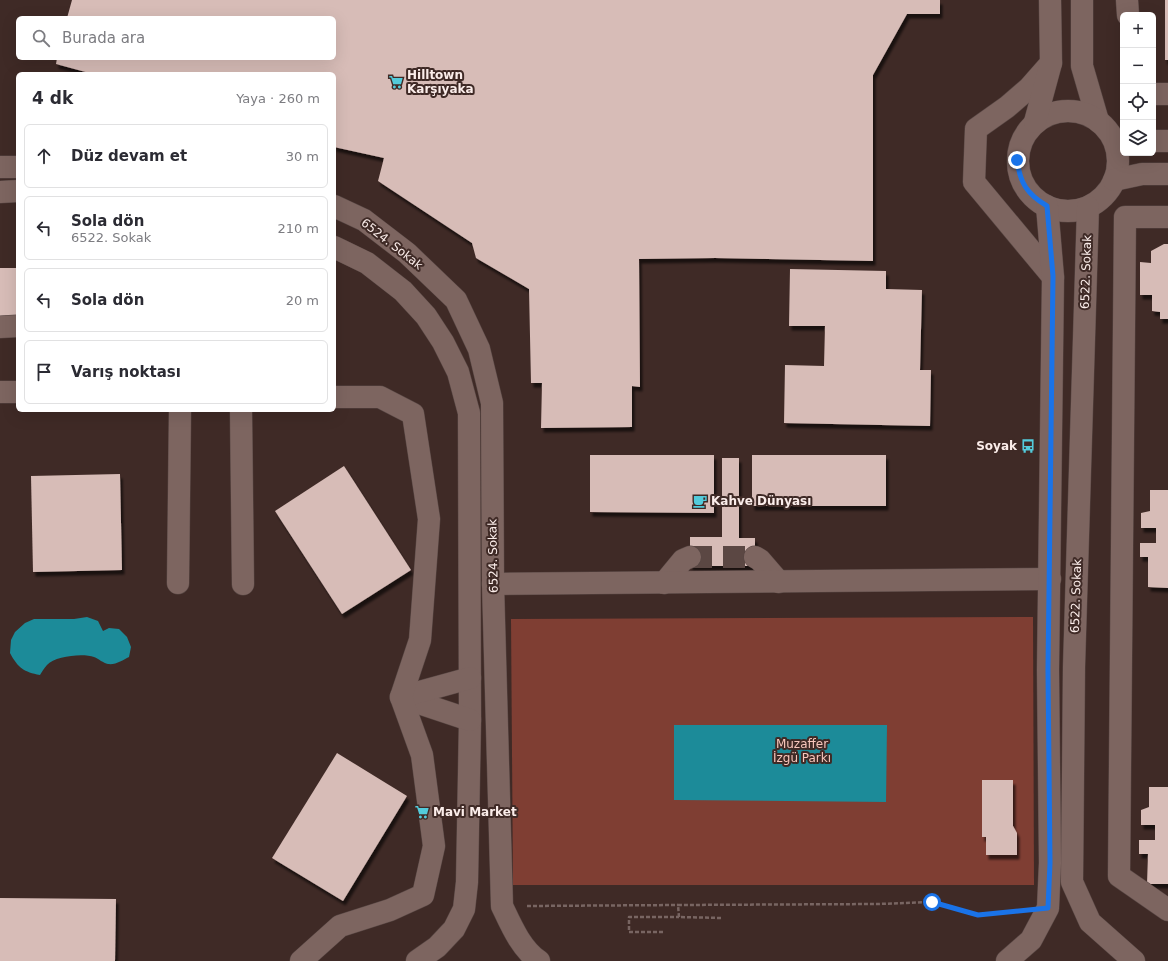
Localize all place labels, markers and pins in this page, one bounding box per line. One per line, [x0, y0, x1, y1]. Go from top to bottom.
place label: Hilltown Karşıyaka [407, 68, 474, 96]
supermarket icon: Hilltown Karşıyaka [388, 74, 404, 90]
bus stop icon: Soyak [1020, 438, 1036, 454]
place label: Soyak [976, 439, 1018, 453]
cafe icon: Kahve Dünyası [692, 493, 708, 509]
place label: Kahve Dünyası [711, 494, 811, 508]
supermarket icon: Mavi Market [414, 804, 430, 820]
place label: Mavi Market [433, 805, 517, 819]

